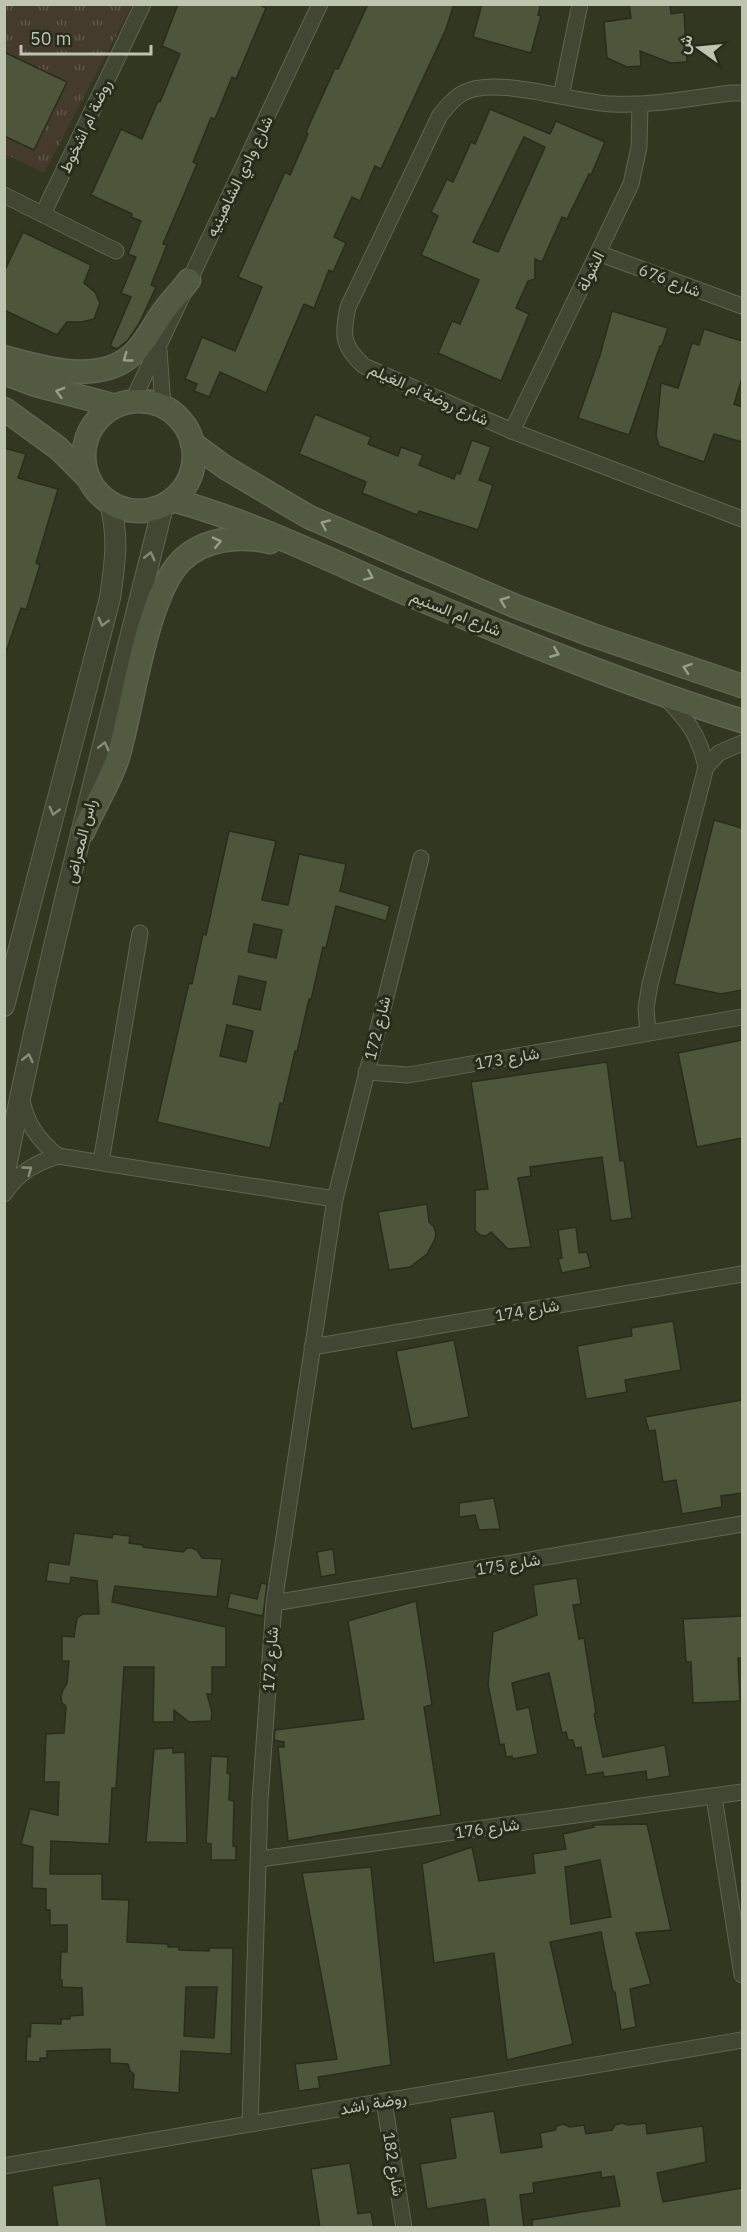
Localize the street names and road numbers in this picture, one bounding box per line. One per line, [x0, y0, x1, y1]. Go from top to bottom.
street label: روضة ام اشخوط [55, 76, 116, 176]
street label: شارع وادي الشاهينيه [201, 112, 281, 241]
street label: الشولة [572, 248, 609, 295]
street label: شارع 676 [635, 259, 704, 303]
street label: شارع روضة ام الغيلم [365, 359, 492, 431]
street label: شارع ام السنيم [407, 586, 504, 642]
street label: راس المعراض [60, 797, 101, 885]
street label: شارع 172 [359, 994, 396, 1062]
street label: شارع 173 [473, 1043, 541, 1075]
street label: شارع 174 [493, 1295, 561, 1327]
street label: شارع 175 [474, 1549, 542, 1581]
street label: شارع 172 [258, 1626, 284, 1692]
street label: شارع 176 [454, 1814, 521, 1844]
street label: روضة راشد [338, 2087, 408, 2120]
street label: شارع 182 [377, 2130, 409, 2198]

